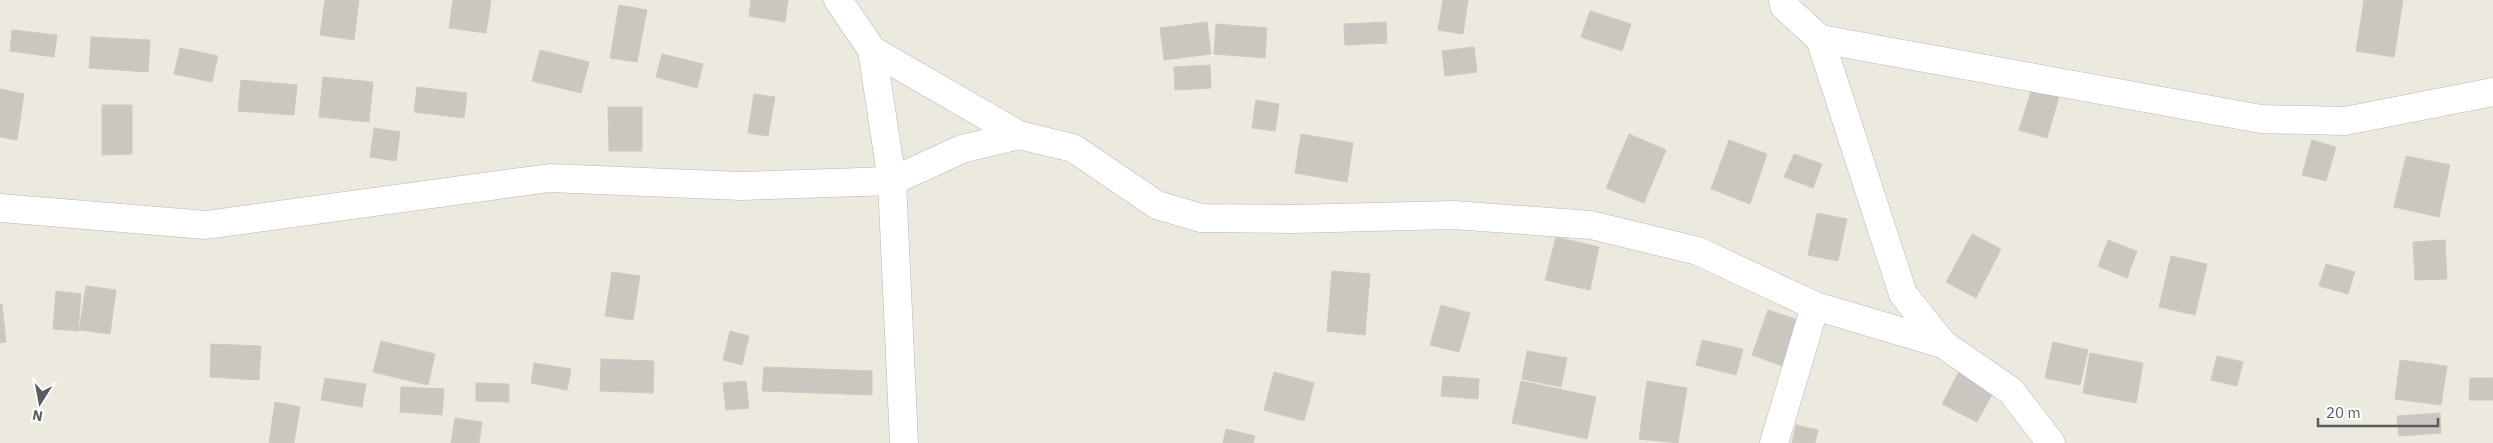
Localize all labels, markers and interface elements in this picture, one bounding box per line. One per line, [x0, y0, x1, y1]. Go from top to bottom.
north arrow [15, 378, 65, 428]
scale bar [2318, 396, 2438, 428]
text: 20 m [2326, 403, 2361, 422]
text: N [31, 406, 44, 426]

